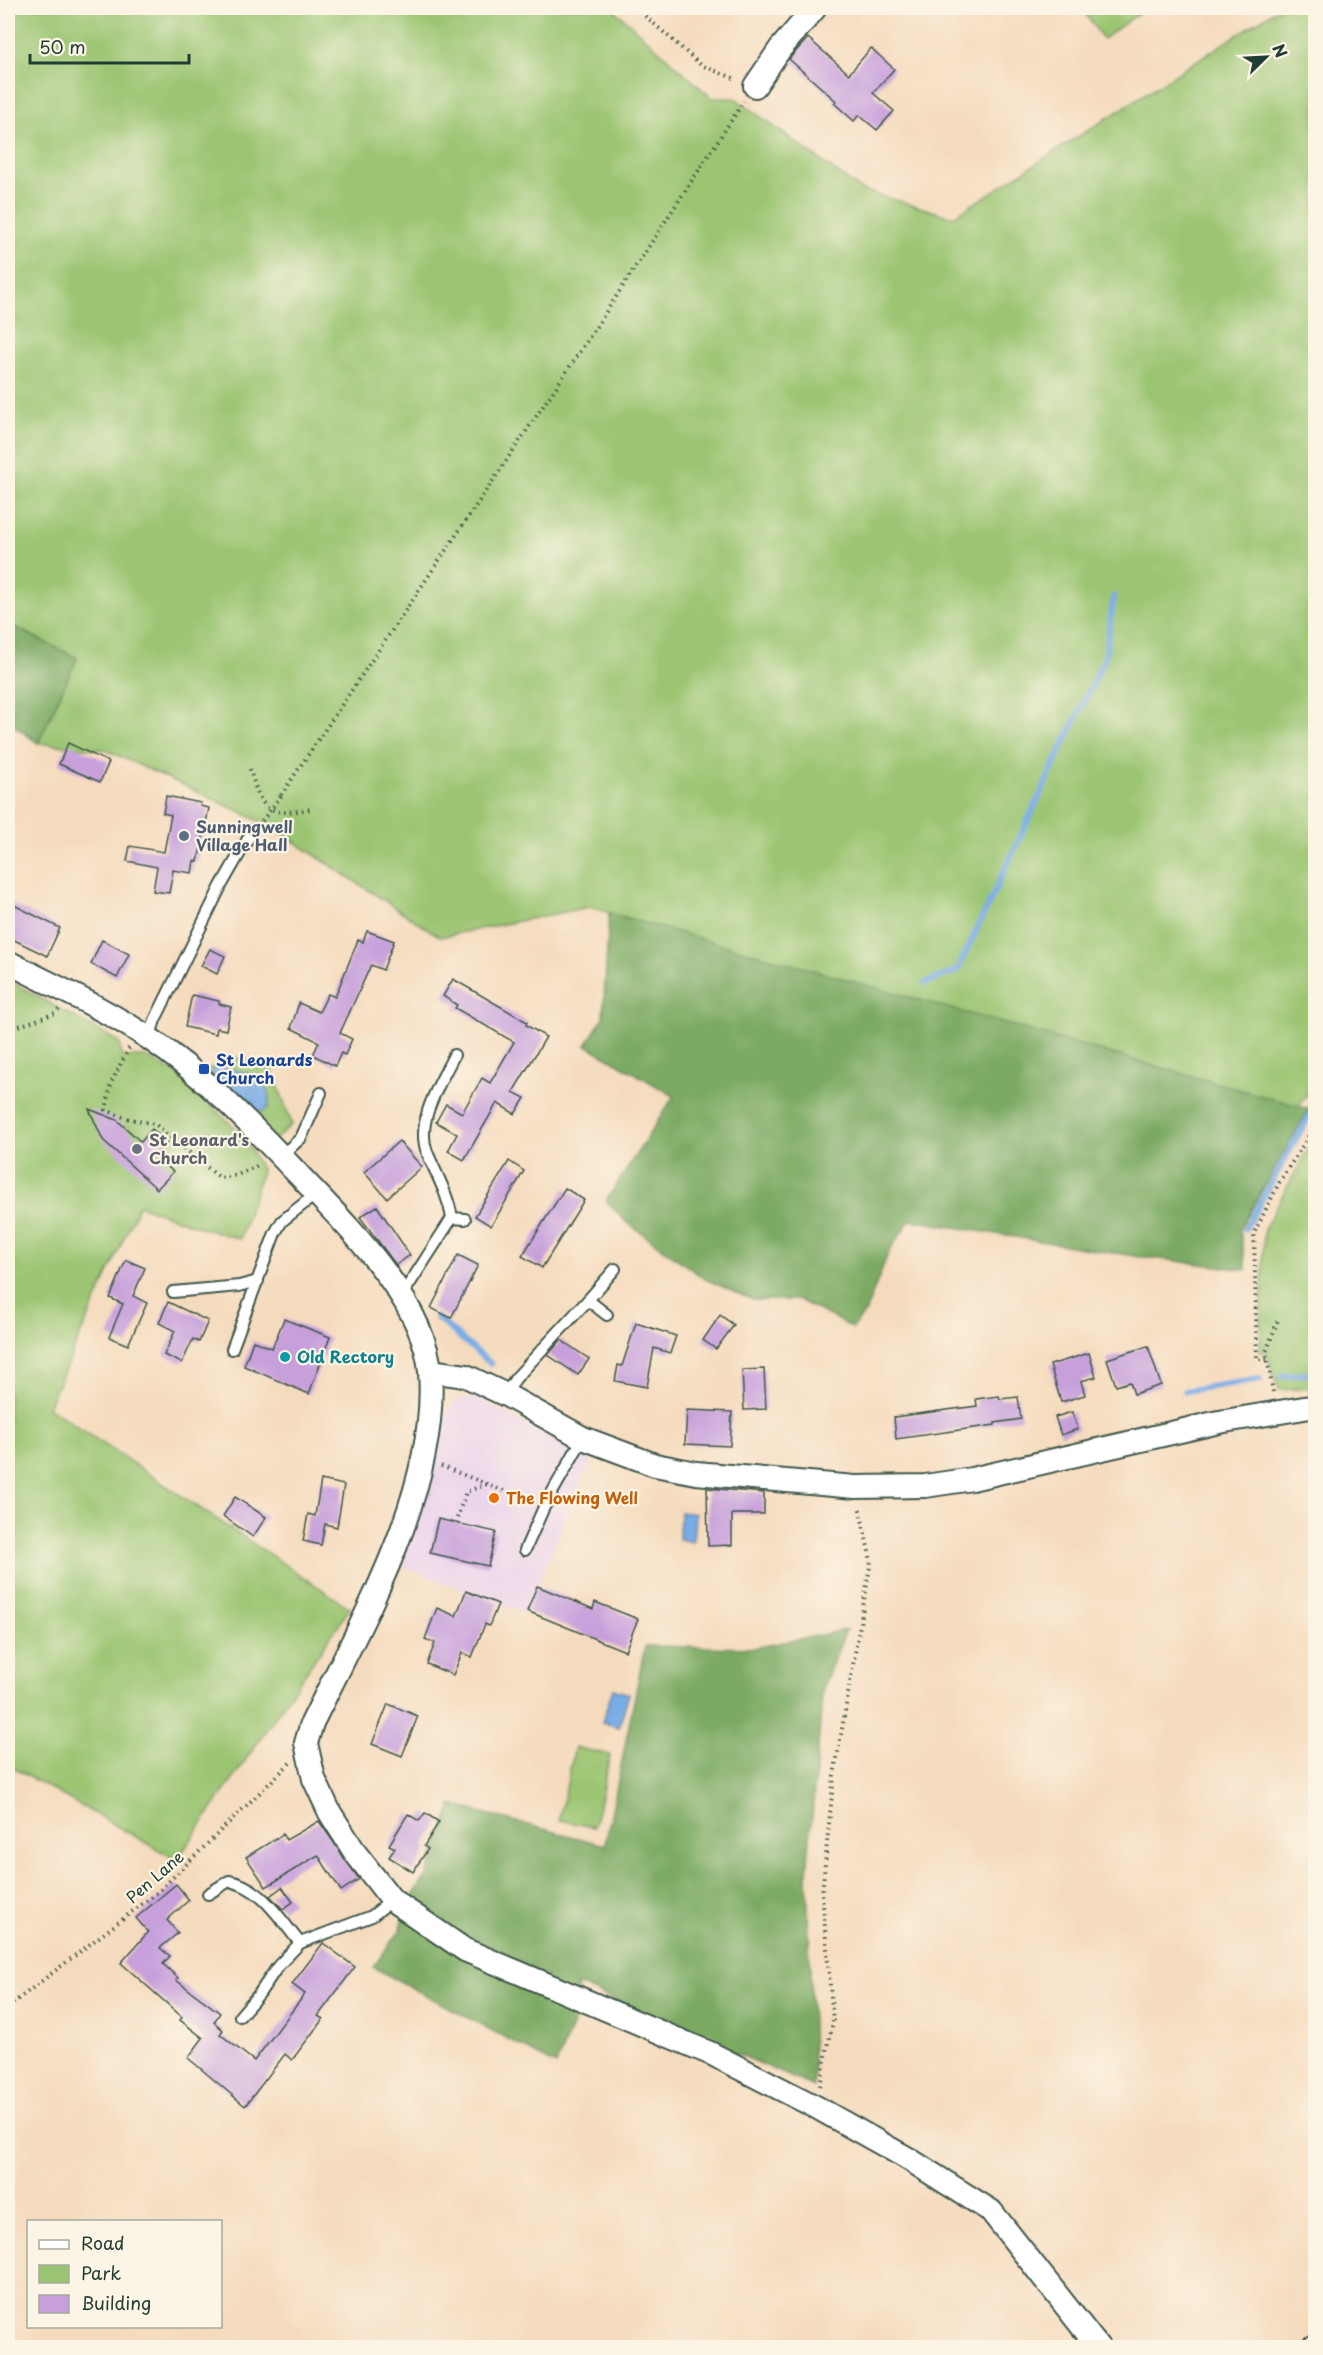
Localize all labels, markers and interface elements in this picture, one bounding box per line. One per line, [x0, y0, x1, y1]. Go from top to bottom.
scale bar [30, 27, 189, 65]
north arrow [1236, 27, 1296, 87]
text: 50 m [39, 33, 86, 60]
text: N [1267, 40, 1294, 61]
place label: Sunningwell Village Hall [196, 814, 293, 856]
marker: Sunningwell Village Hall [177, 829, 191, 843]
place label: St Leonards Church [216, 1047, 313, 1089]
marker: St Leonards Church [197, 1062, 211, 1076]
place label: St Leonard's Church [149, 1127, 249, 1169]
marker: St Leonard's Church [130, 1142, 144, 1156]
place label: Old Rectory [297, 1344, 394, 1368]
marker: Old Rectory [278, 1350, 292, 1364]
place label: The Flowing Well [506, 1485, 638, 1509]
marker: The Flowing Well [487, 1491, 501, 1505]
street label: Pen Lane [120, 1844, 189, 1908]
legend [27, 2220, 222, 2328]
text: Road [81, 2229, 125, 2256]
text: Park [81, 2259, 121, 2286]
text: Building [81, 2289, 151, 2316]

